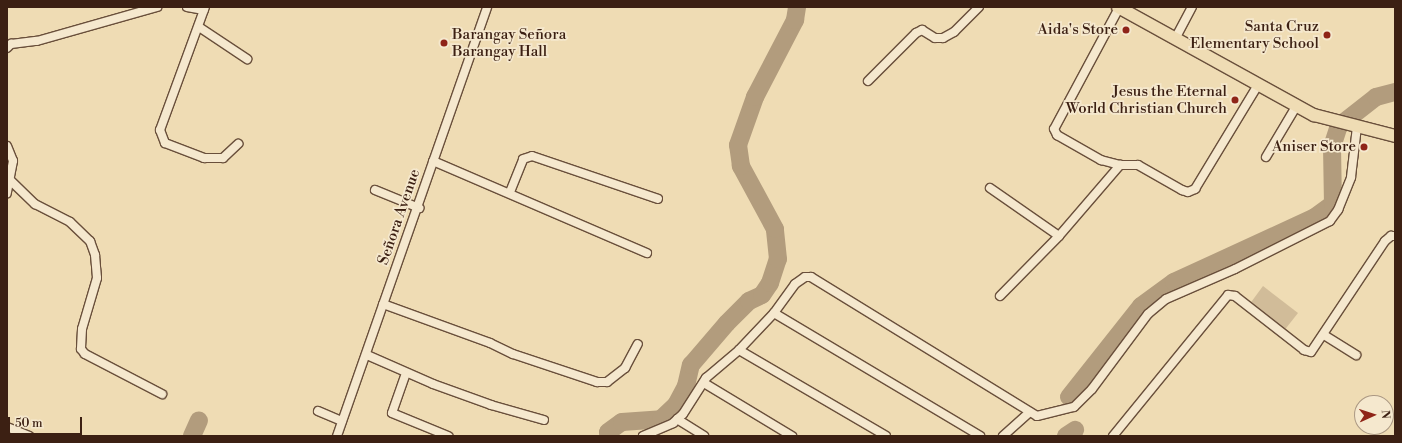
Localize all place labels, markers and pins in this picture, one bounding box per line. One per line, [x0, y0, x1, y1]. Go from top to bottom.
place label: Santa Cruz Elementary School [1190, 17, 1319, 52]
place label: Aida's Store [1038, 21, 1118, 39]
place label: Barangay Señora Barangay Hall [452, 25, 566, 60]
marker: Aida's Store [1121, 25, 1131, 35]
marker: Santa Cruz Elementary School [1322, 30, 1332, 40]
marker: Barangay Señora Barangay Hall [439, 38, 449, 48]
place label: Jesus the Eternal World Christian Church [1066, 82, 1227, 117]
marker: Jesus the Eternal World Christian Church [1230, 95, 1240, 105]
place label: Aniser Store [1272, 138, 1356, 156]
marker: Aniser Store [1359, 142, 1369, 152]

